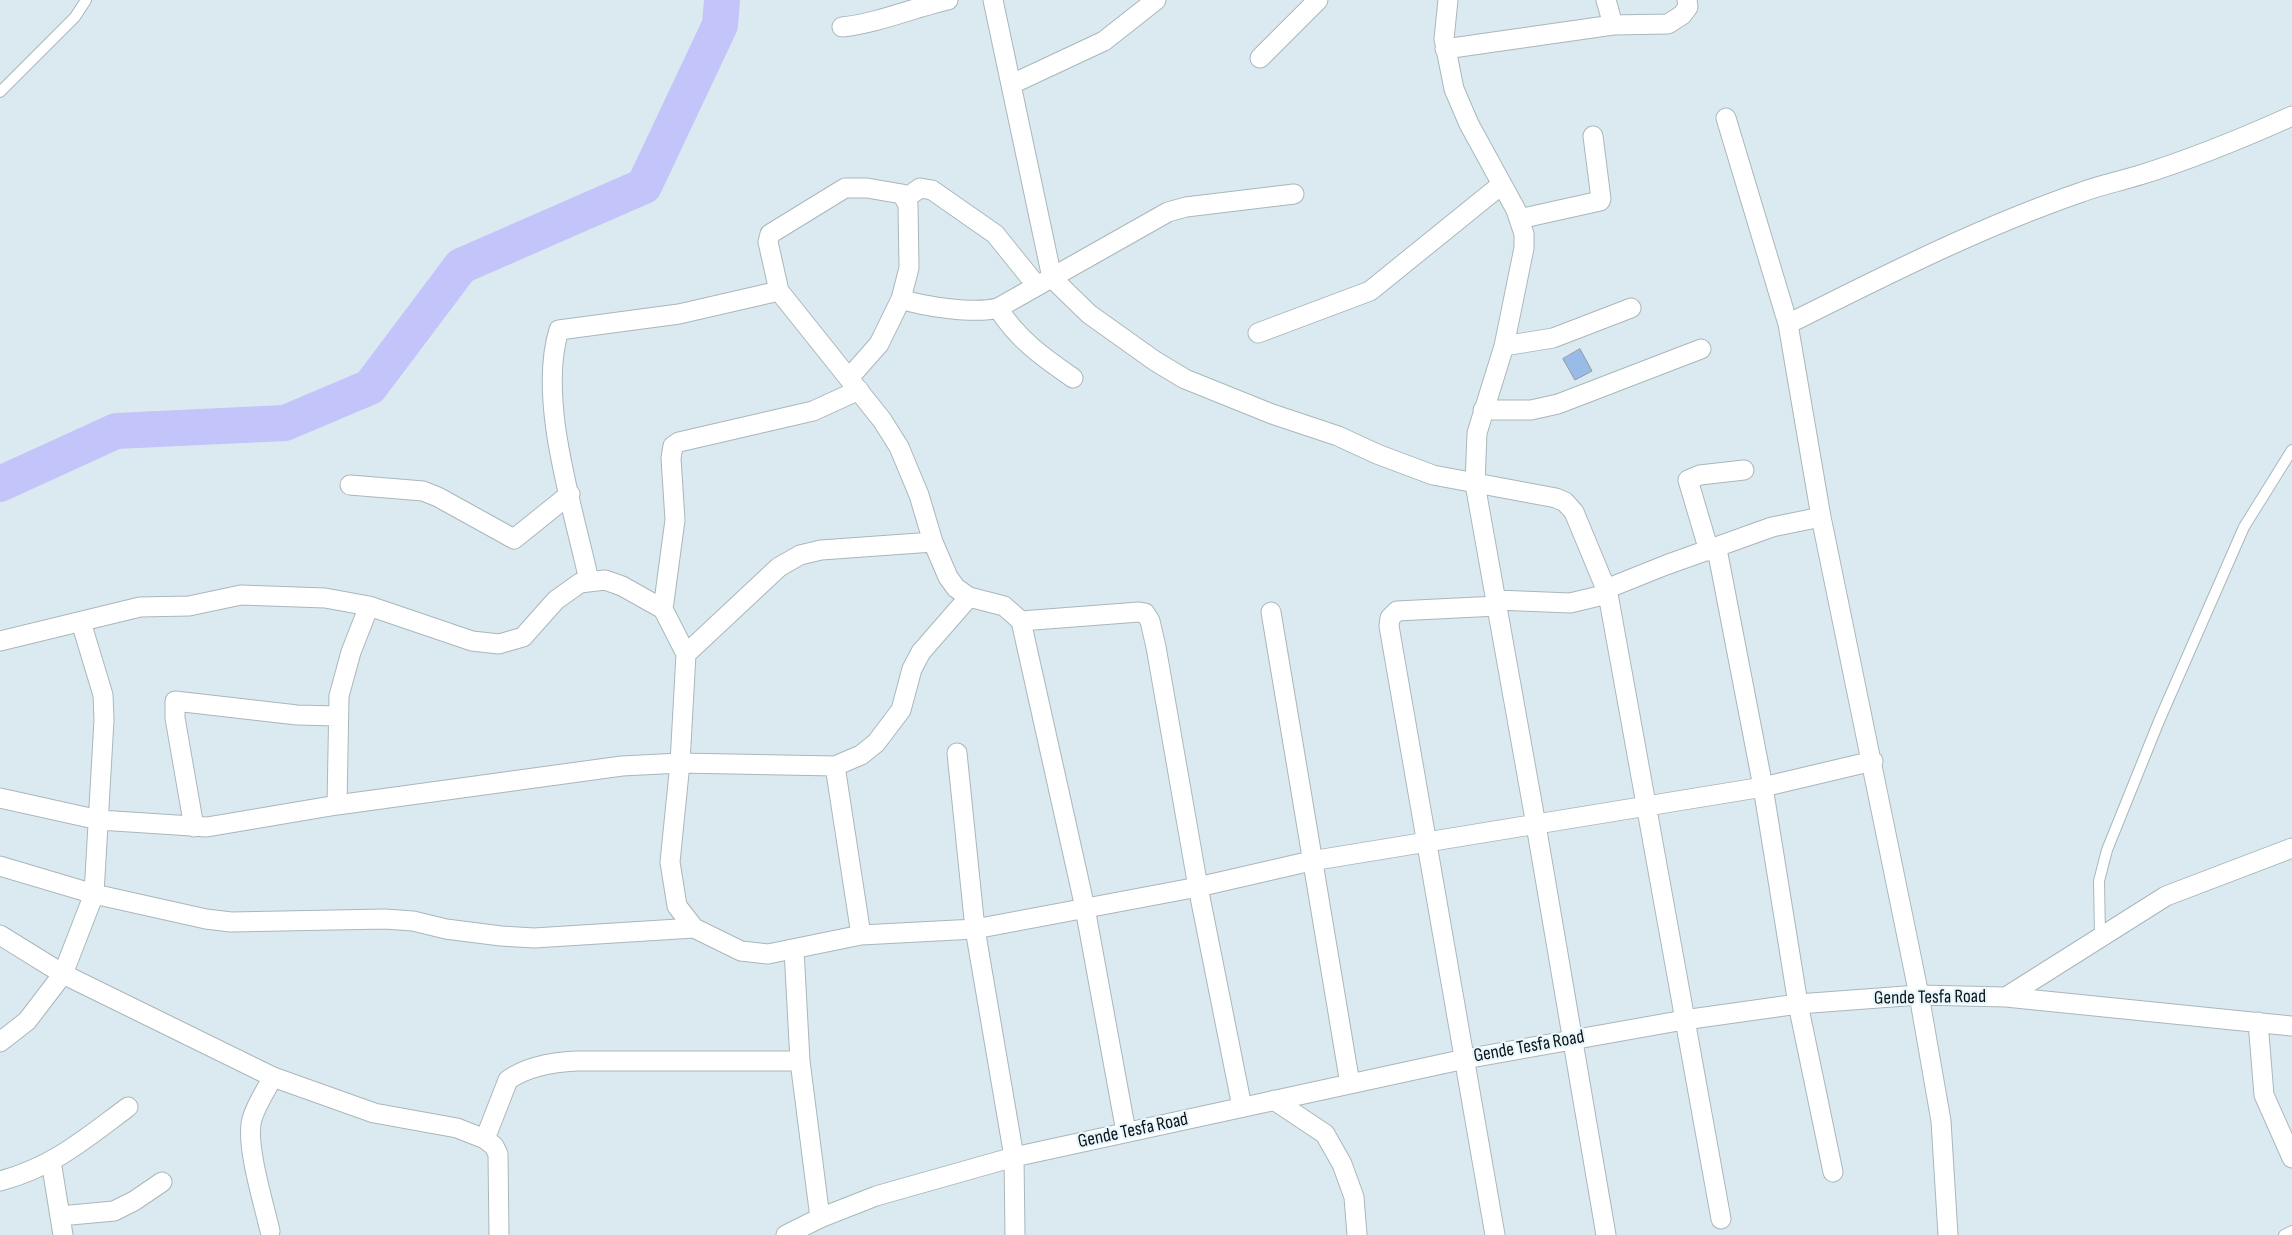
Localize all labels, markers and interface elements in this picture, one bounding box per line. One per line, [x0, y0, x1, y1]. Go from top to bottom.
street label: Gende Tesfa Road [1874, 986, 1986, 1010]
street label: Gende Tesfa Road [1472, 1026, 1586, 1068]
street label: Gende Tesfa Road [1076, 1108, 1190, 1154]

